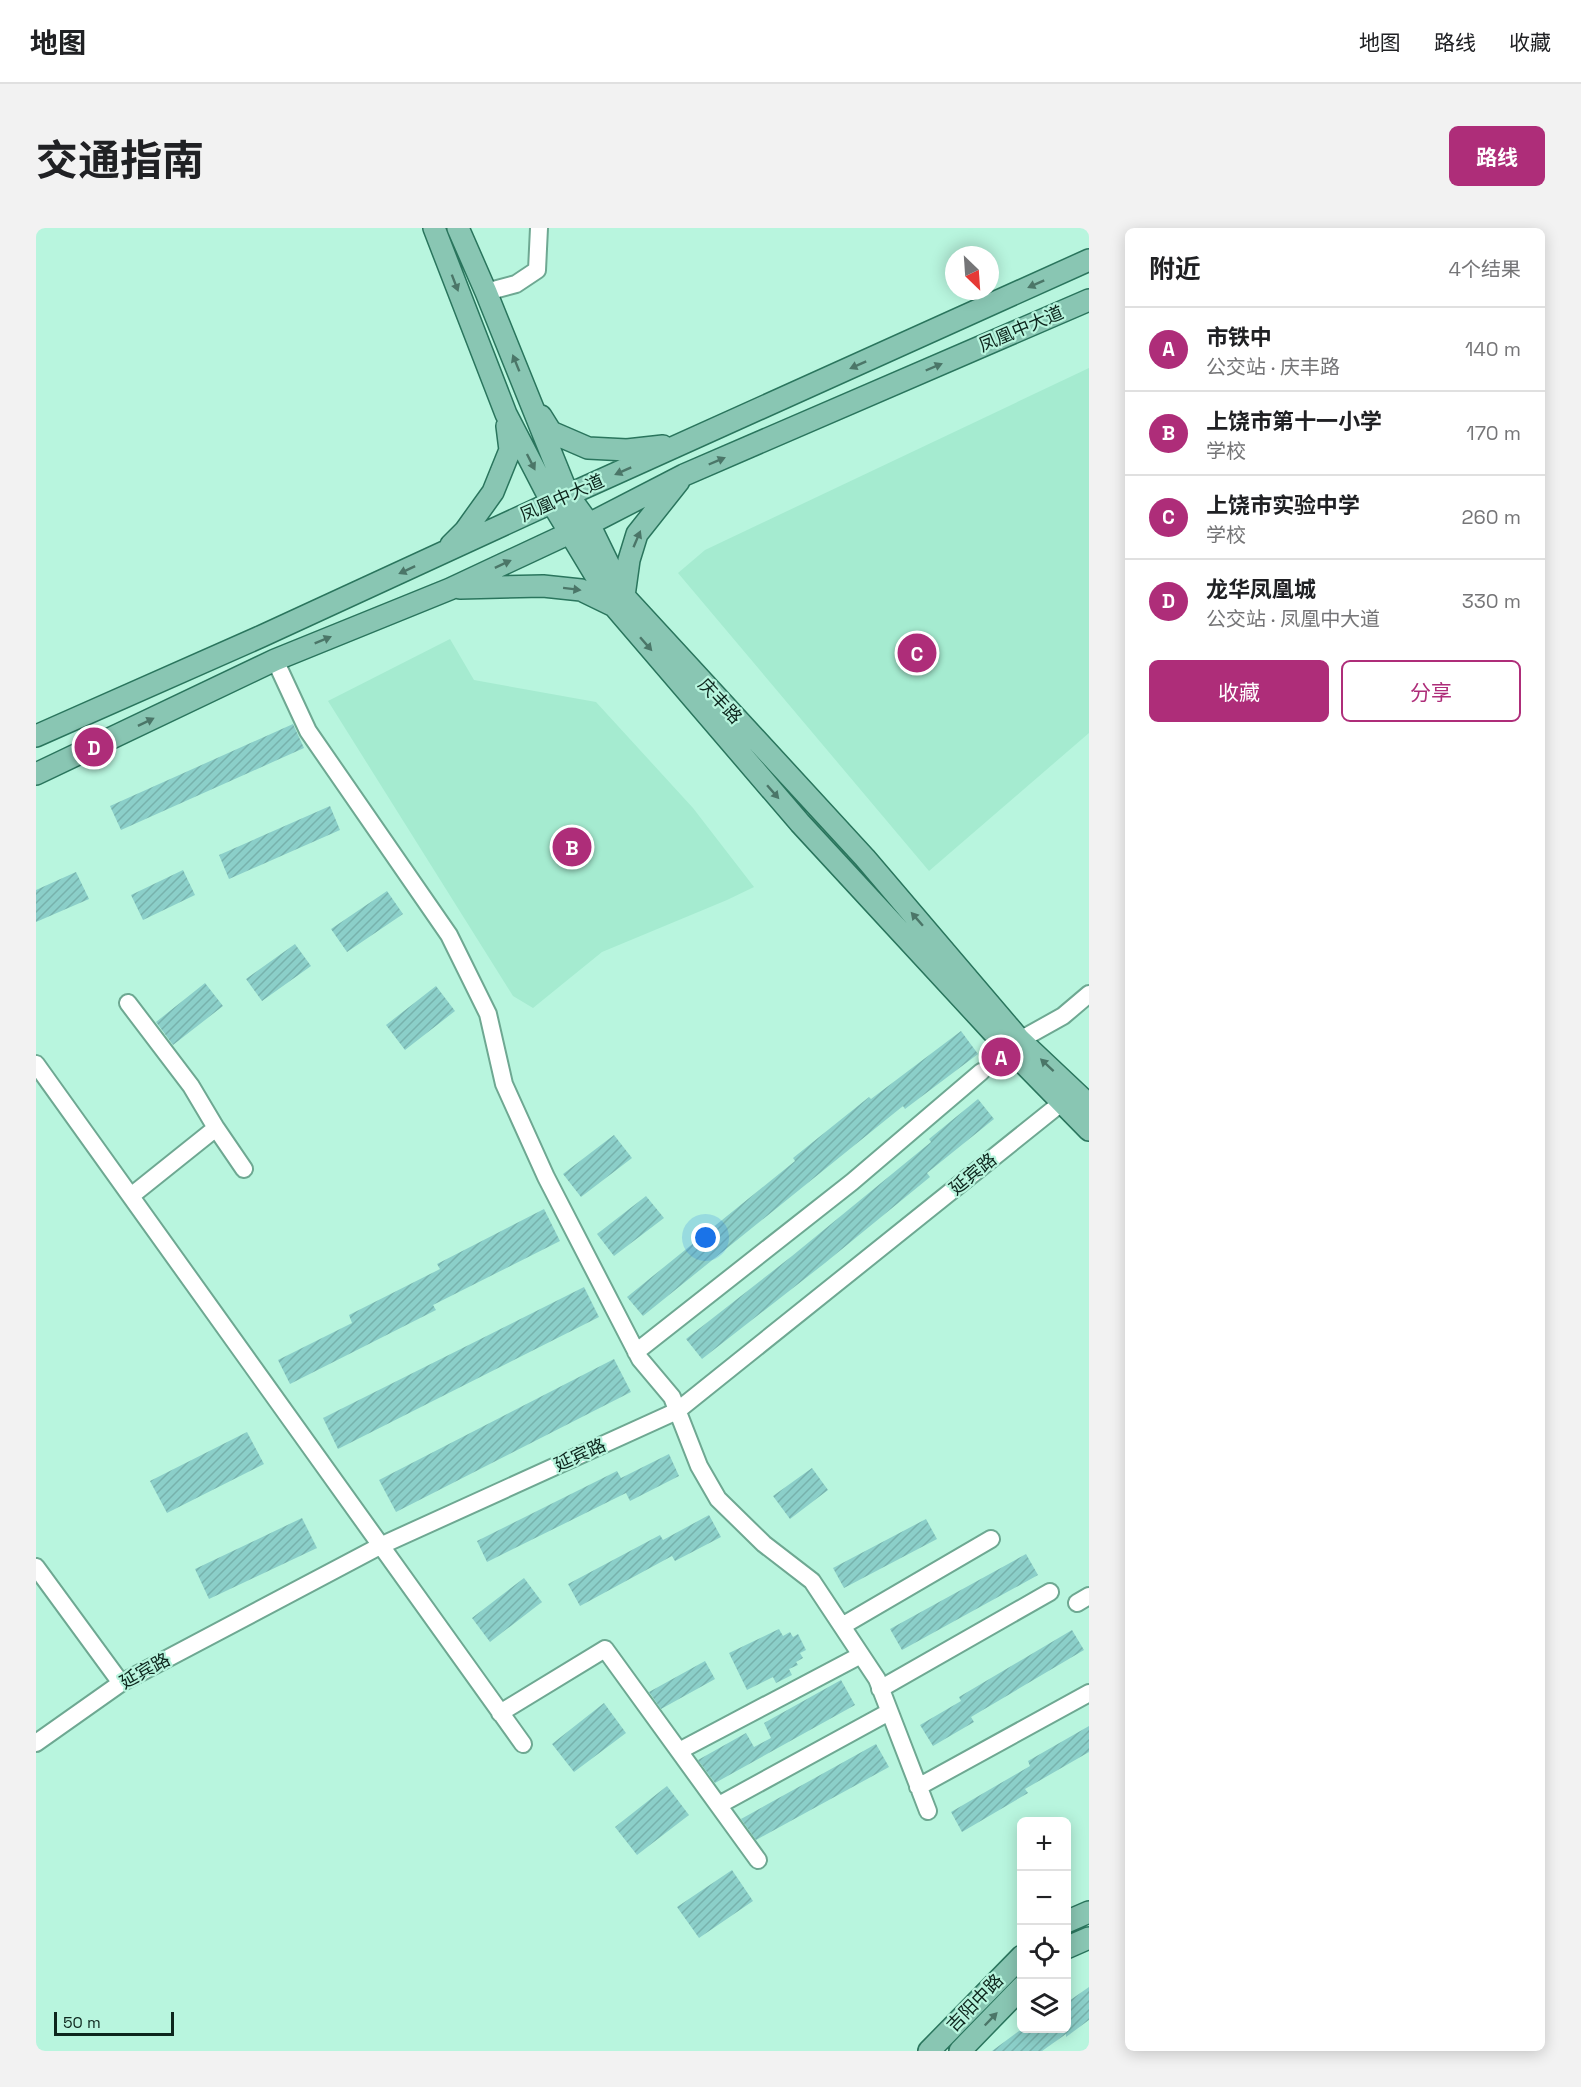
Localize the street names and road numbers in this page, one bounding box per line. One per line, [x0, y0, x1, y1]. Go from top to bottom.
street label: 凤凰中大道 [975, 300, 1067, 357]
street label: 凤凰中大道 [516, 469, 608, 526]
street label: 庆丰路 [694, 673, 747, 728]
street label: 延宾路 [944, 1148, 1001, 1200]
street label: 延宾路 [550, 1433, 609, 1476]
street label: 延宾路 [116, 1647, 174, 1694]
street label: 吉阳中路 [941, 1969, 1008, 2037]

